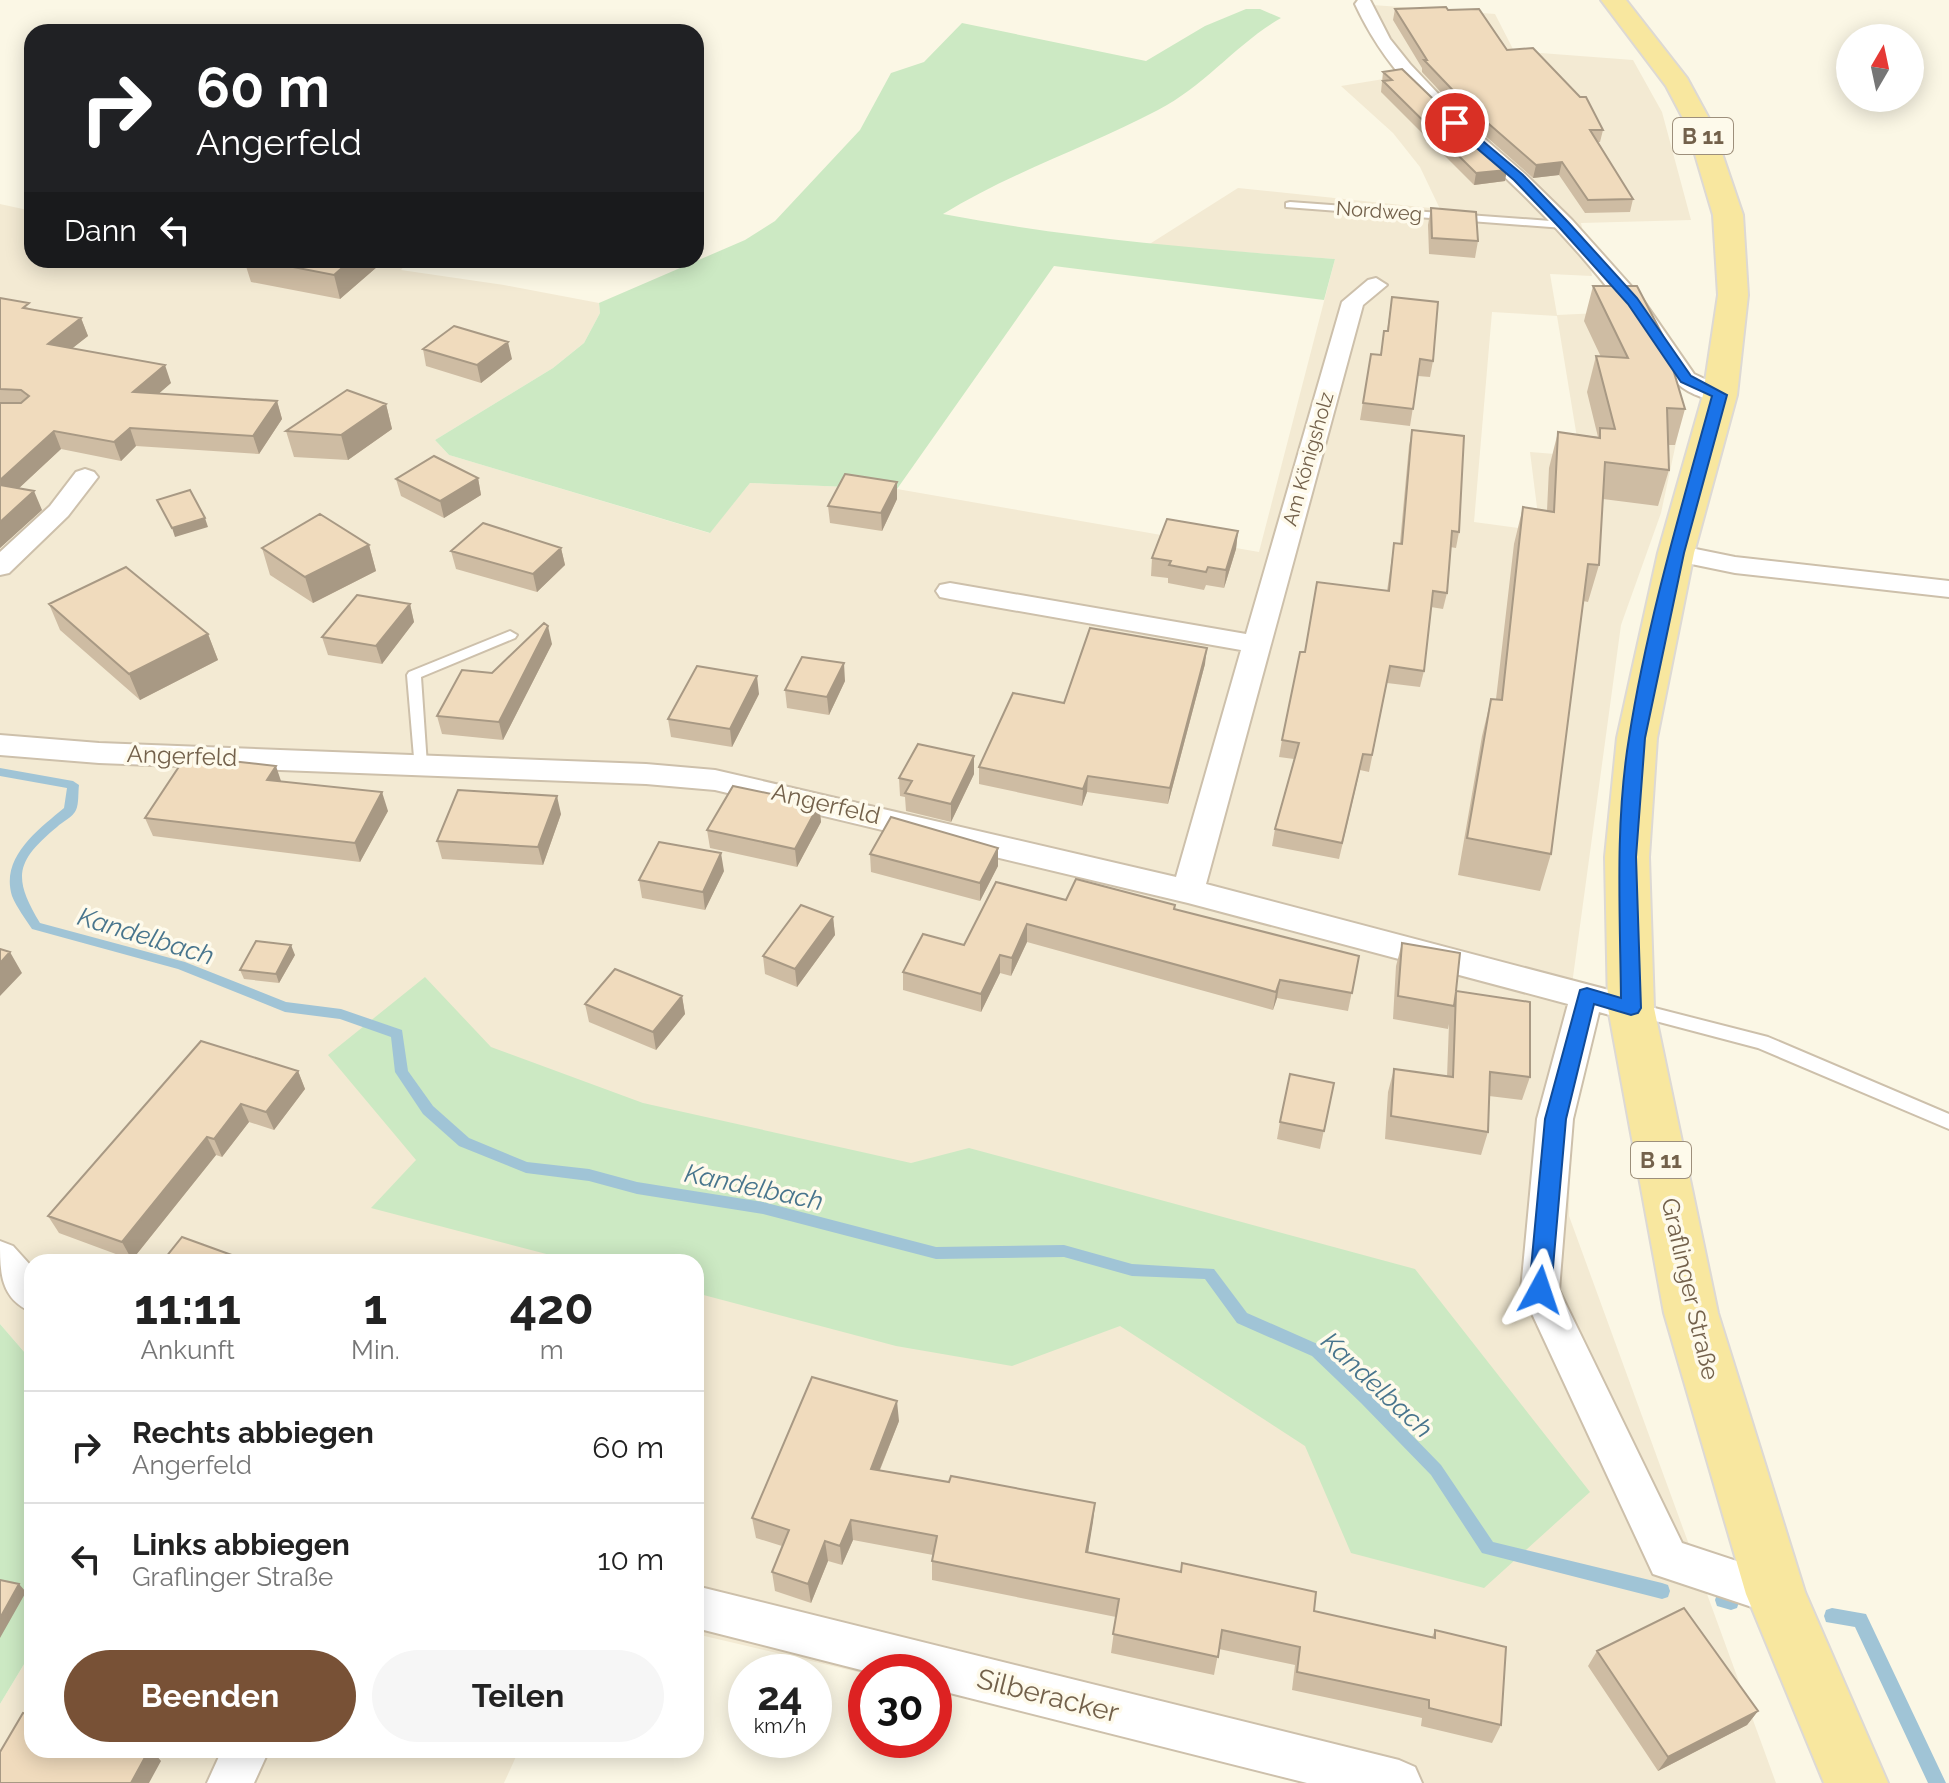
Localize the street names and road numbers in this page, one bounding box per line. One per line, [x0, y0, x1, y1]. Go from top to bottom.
road number: B 11 [1673, 118, 1733, 154]
street label: Nordweg [1335, 196, 1423, 226]
street label: Am Königsholz [1277, 389, 1339, 529]
street label: Angerfeld [126, 739, 238, 772]
street label: Angerfeld [769, 777, 883, 830]
road number: B 11 [1631, 1142, 1691, 1178]
street label: Graflinger Straße [1655, 1195, 1726, 1383]
street label: Silberacker [973, 1662, 1122, 1729]

